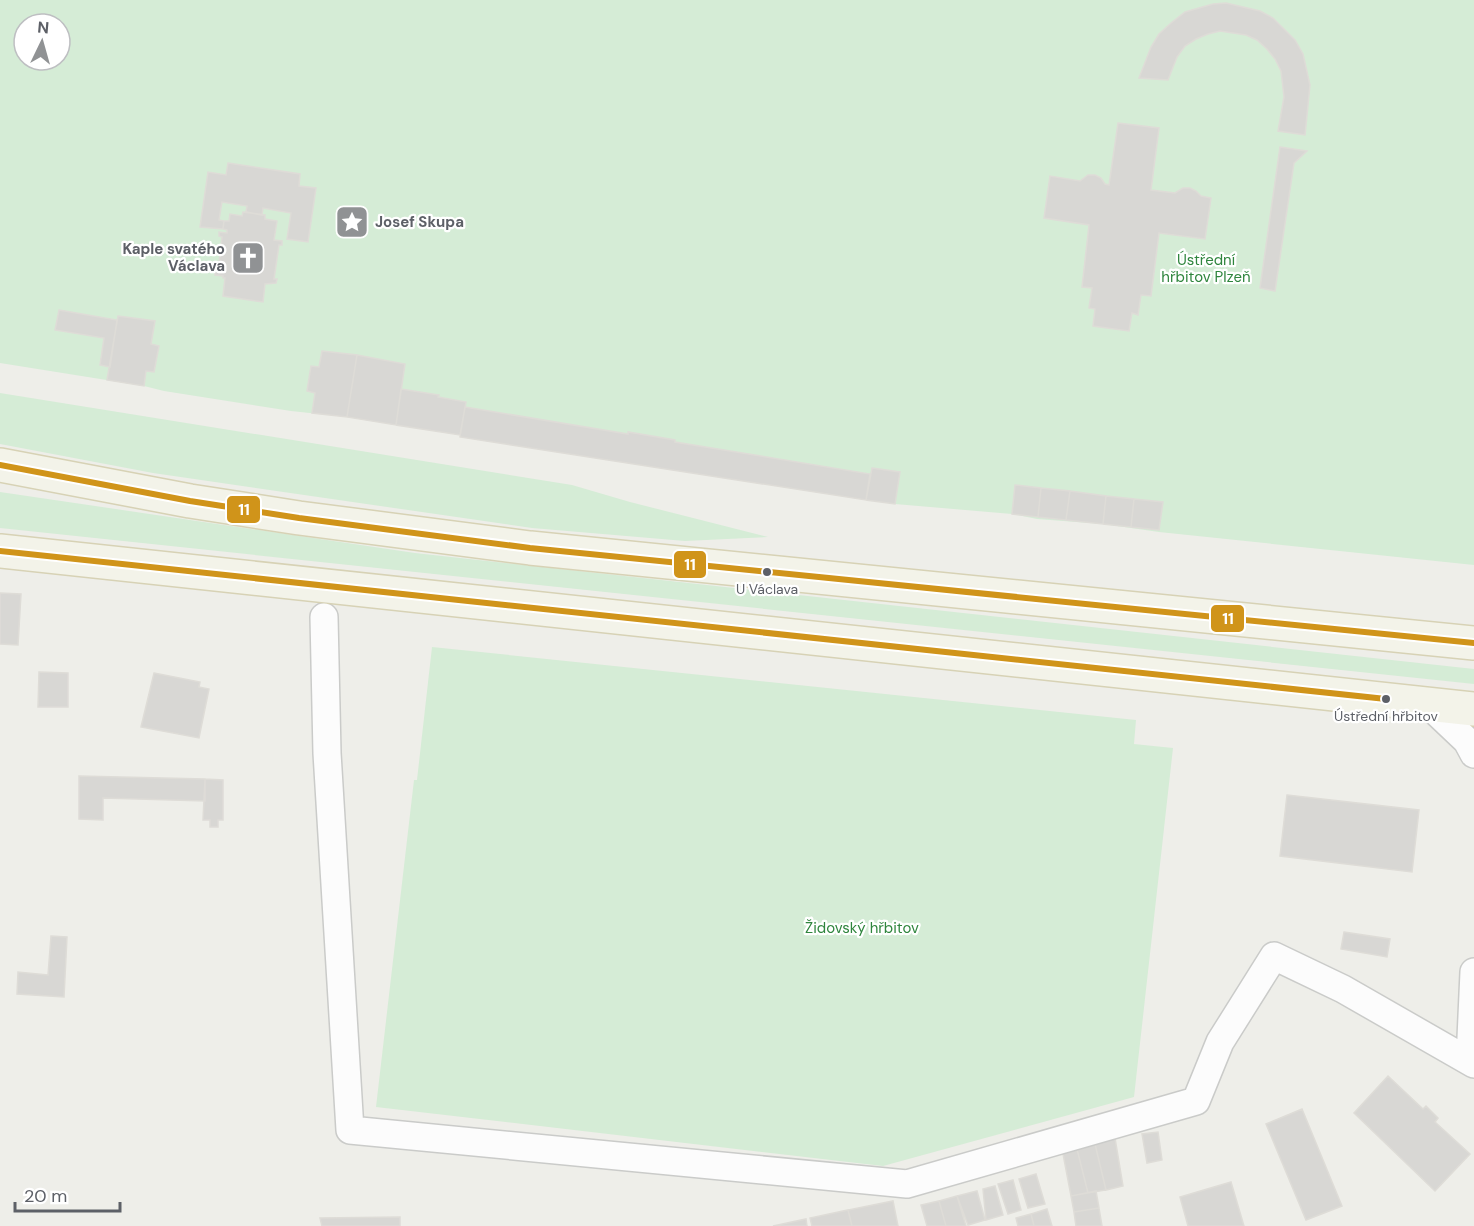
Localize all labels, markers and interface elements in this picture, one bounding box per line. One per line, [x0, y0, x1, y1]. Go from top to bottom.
north arrow [12, 12, 72, 72]
text: N [37, 17, 50, 39]
place icon: Josef Skupa [334, 204, 370, 240]
place label: Josef Skupa [375, 212, 464, 232]
place label: Kaple svatého Václava [122, 239, 225, 276]
church icon: Kaple svatého Václava [230, 240, 266, 276]
park label: Ústřední hřbitov Plzeň [1161, 250, 1251, 287]
line badge: 11 [226, 495, 261, 524]
text: 11 [238, 499, 250, 520]
line badge: 11 [673, 550, 707, 579]
text: 11 [684, 554, 696, 575]
marker: U Václava [761, 566, 773, 578]
place label: U Václava [736, 580, 798, 598]
line badge: 11 [1210, 604, 1245, 633]
text: 11 [1222, 608, 1234, 629]
marker: Ústřední hřbitov [1380, 693, 1392, 705]
place label: Ústřední hřbitov [1334, 707, 1439, 725]
park label: Židovský hřbitov [805, 918, 919, 938]
scale bar [15, 1175, 120, 1213]
text: 20 m [24, 1184, 67, 1208]

